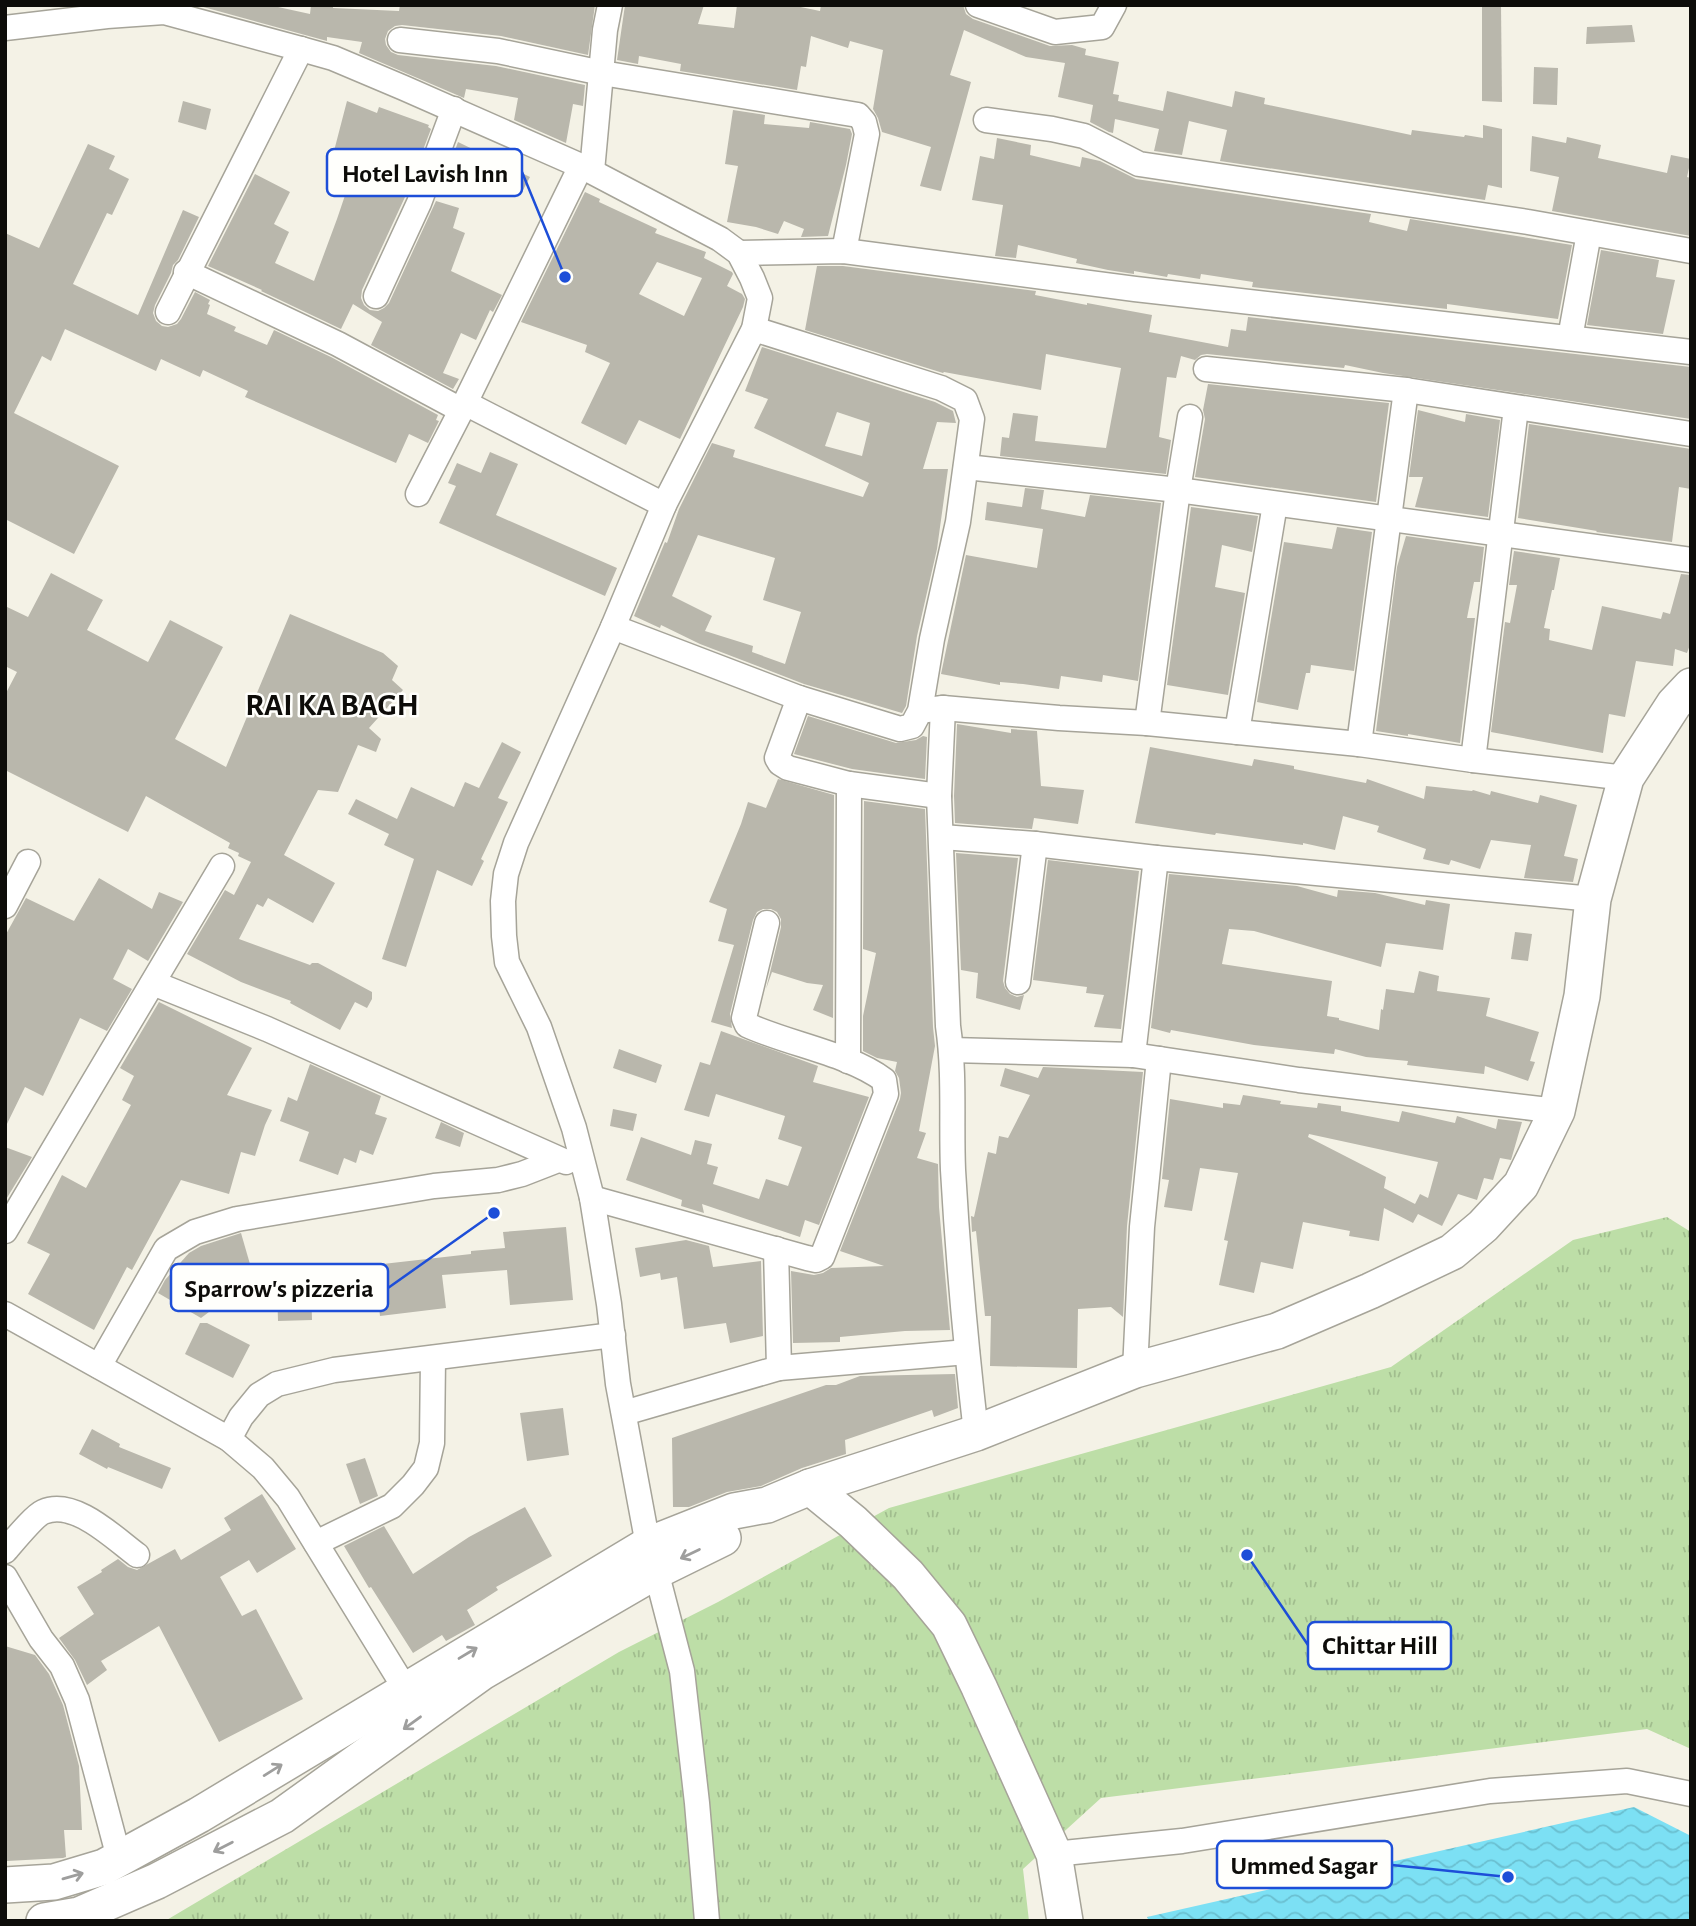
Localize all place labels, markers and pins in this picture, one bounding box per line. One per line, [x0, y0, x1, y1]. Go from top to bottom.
callout: Hotel Lavish Inn [327, 149, 522, 196]
callout: Sparrow's pizzeria [171, 1264, 388, 1311]
callout: Chittar Hill [1308, 1622, 1451, 1669]
callout: Ummed Sagar [1217, 1841, 1392, 1888]

